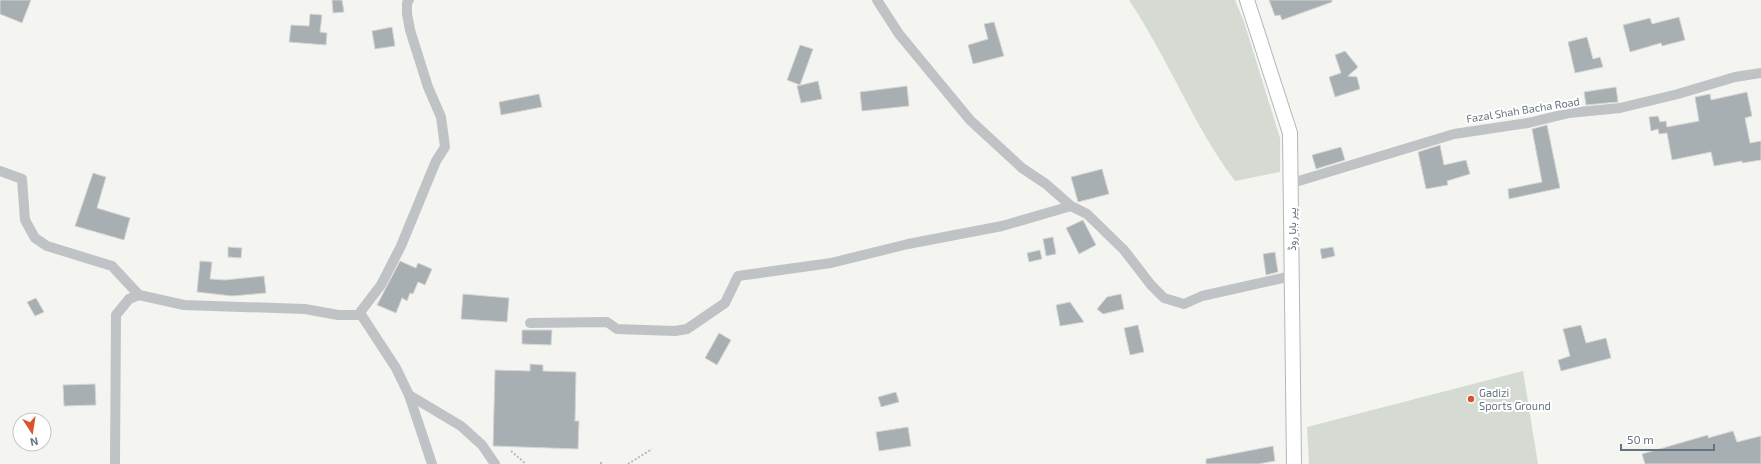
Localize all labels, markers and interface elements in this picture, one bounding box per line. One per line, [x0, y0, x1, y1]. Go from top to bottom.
street label: Fazal Shah Bacha Road [1465, 94, 1581, 125]
street label: پیر بابا روڈ [1285, 207, 1300, 251]
place label: Gadizi Sports Ground [1479, 386, 1551, 412]
marker: Gadizi Sports Ground [1466, 394, 1476, 404]
north arrow [12, 412, 52, 452]
scale bar [1621, 426, 1714, 452]
text: 50 m [1627, 432, 1654, 446]
text: N [29, 435, 39, 449]

